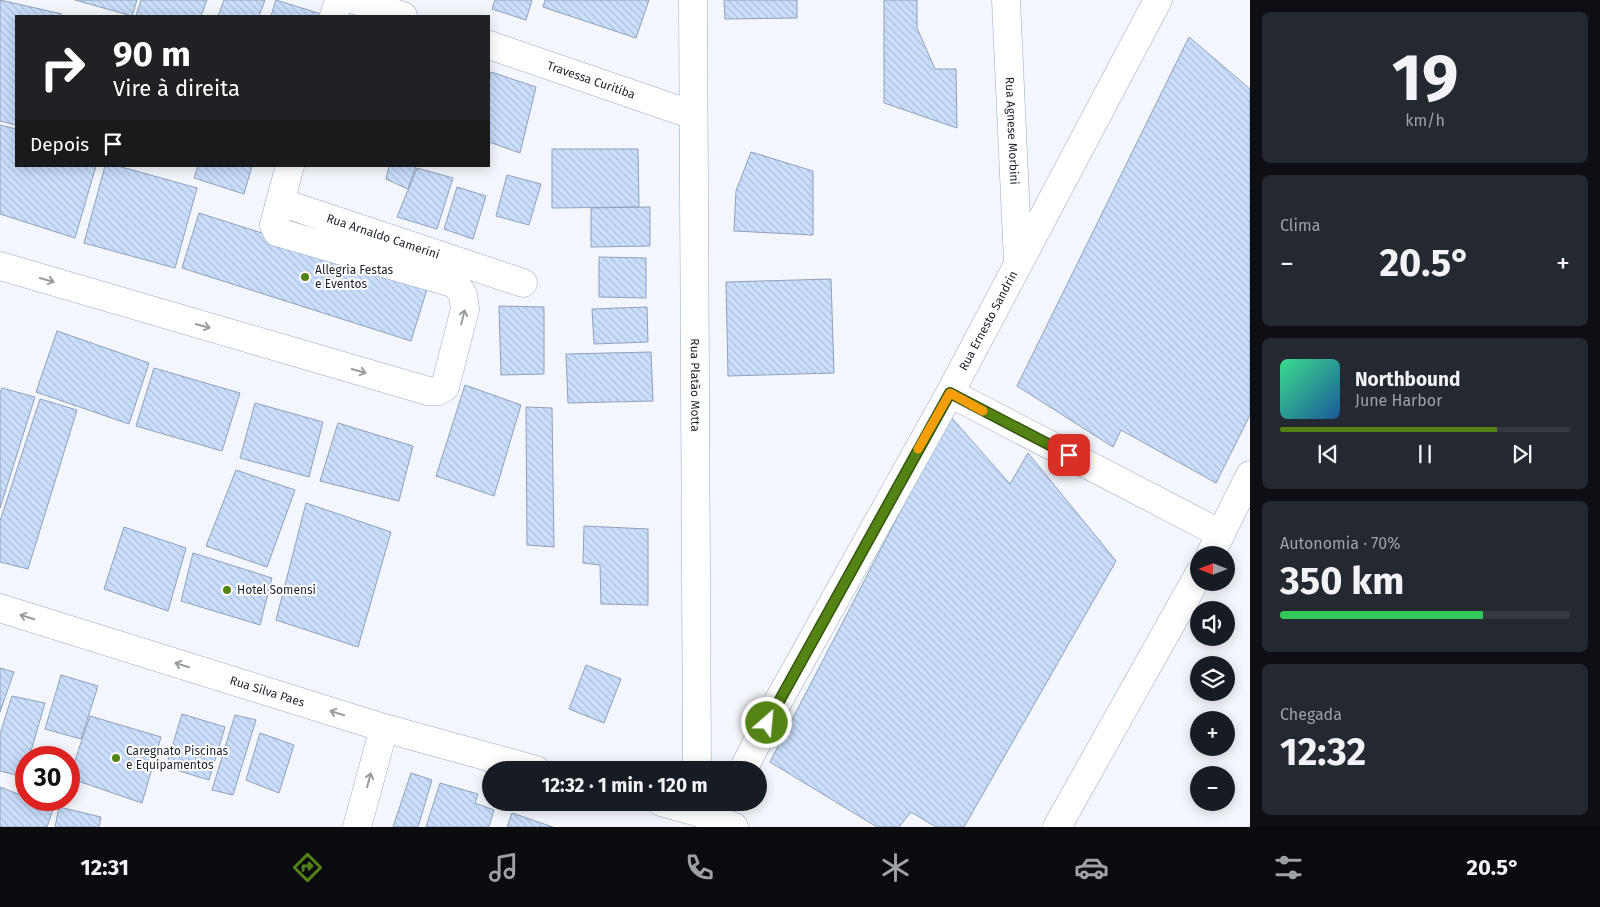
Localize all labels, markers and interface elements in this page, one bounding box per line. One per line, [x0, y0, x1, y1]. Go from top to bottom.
text: 90 m [113, 33, 191, 75]
icon: right [30, 35, 95, 100]
text: 19 [1392, 39, 1458, 117]
street label: Travessa Curitiba [545, 58, 637, 102]
text: Vire à direita [113, 75, 240, 102]
street label: Rua Agnese Morbini [1003, 77, 1021, 185]
text: km/h [1405, 111, 1445, 130]
icon: arrive [99, 130, 127, 158]
text: Depois [30, 133, 89, 156]
street label: Rua Arnaldo Camerini [325, 211, 441, 262]
text: Clima [1280, 216, 1320, 235]
text: 20.5° [1379, 240, 1471, 286]
text: − [1280, 247, 1294, 280]
text: + [1556, 247, 1570, 280]
place label: Allegria Festas e Eventos [315, 263, 394, 291]
street label: Rua Ernesto Sandrin [956, 268, 1020, 373]
marker: Allegria Festas e Eventos [299, 271, 311, 283]
one-way arrow [38, 276, 54, 286]
one-way arrow [458, 309, 468, 325]
one-way arrow [194, 321, 210, 331]
street label: Rua Platão Motta [688, 338, 702, 432]
one-way arrow [350, 367, 366, 377]
text: Northbound [1355, 368, 1460, 391]
text: June Harbor [1355, 391, 1442, 410]
pin [1048, 434, 1090, 476]
icon: previous [1314, 440, 1342, 468]
icon: pause [1411, 440, 1439, 468]
icon: next [1508, 440, 1536, 468]
icon: arrive [1055, 441, 1083, 469]
text: Autonomia · 70% [1280, 534, 1400, 553]
north arrow [1190, 546, 1235, 591]
map controls [1190, 546, 1235, 811]
text: 350 km [1280, 558, 1404, 604]
place label: Hotel Somensi [237, 583, 316, 597]
marker: Hotel Somensi [221, 584, 233, 596]
button: sound [1190, 601, 1235, 646]
one-way arrow [19, 611, 35, 621]
button: layers [1190, 656, 1235, 701]
one-way arrow [174, 660, 190, 670]
street label: Rua Silva Paes [228, 673, 307, 710]
position arrow [740, 696, 792, 748]
text: Chegada [1280, 705, 1342, 724]
one-way arrow [329, 708, 345, 718]
button: + [1190, 711, 1235, 756]
text: 12:32 [1280, 729, 1366, 775]
place label: Caregnato Piscinas e Equipamentos [126, 744, 229, 772]
speed limit sign: 30 [15, 746, 80, 811]
marker: Caregnato Piscinas e Equipamentos [110, 752, 122, 764]
button: − [1190, 766, 1235, 811]
one-way arrow [365, 772, 374, 788]
text: 12:32 · 1 min · 120 m [541, 774, 708, 797]
icon: directions [290, 850, 325, 885]
icon: music [486, 850, 521, 885]
icon: phone [682, 850, 717, 885]
icon: climate [878, 850, 913, 885]
icon: car [1074, 850, 1109, 885]
icon: filters [1271, 850, 1306, 885]
text: 12:31 [81, 854, 129, 881]
text: 20.5° [1467, 854, 1519, 881]

